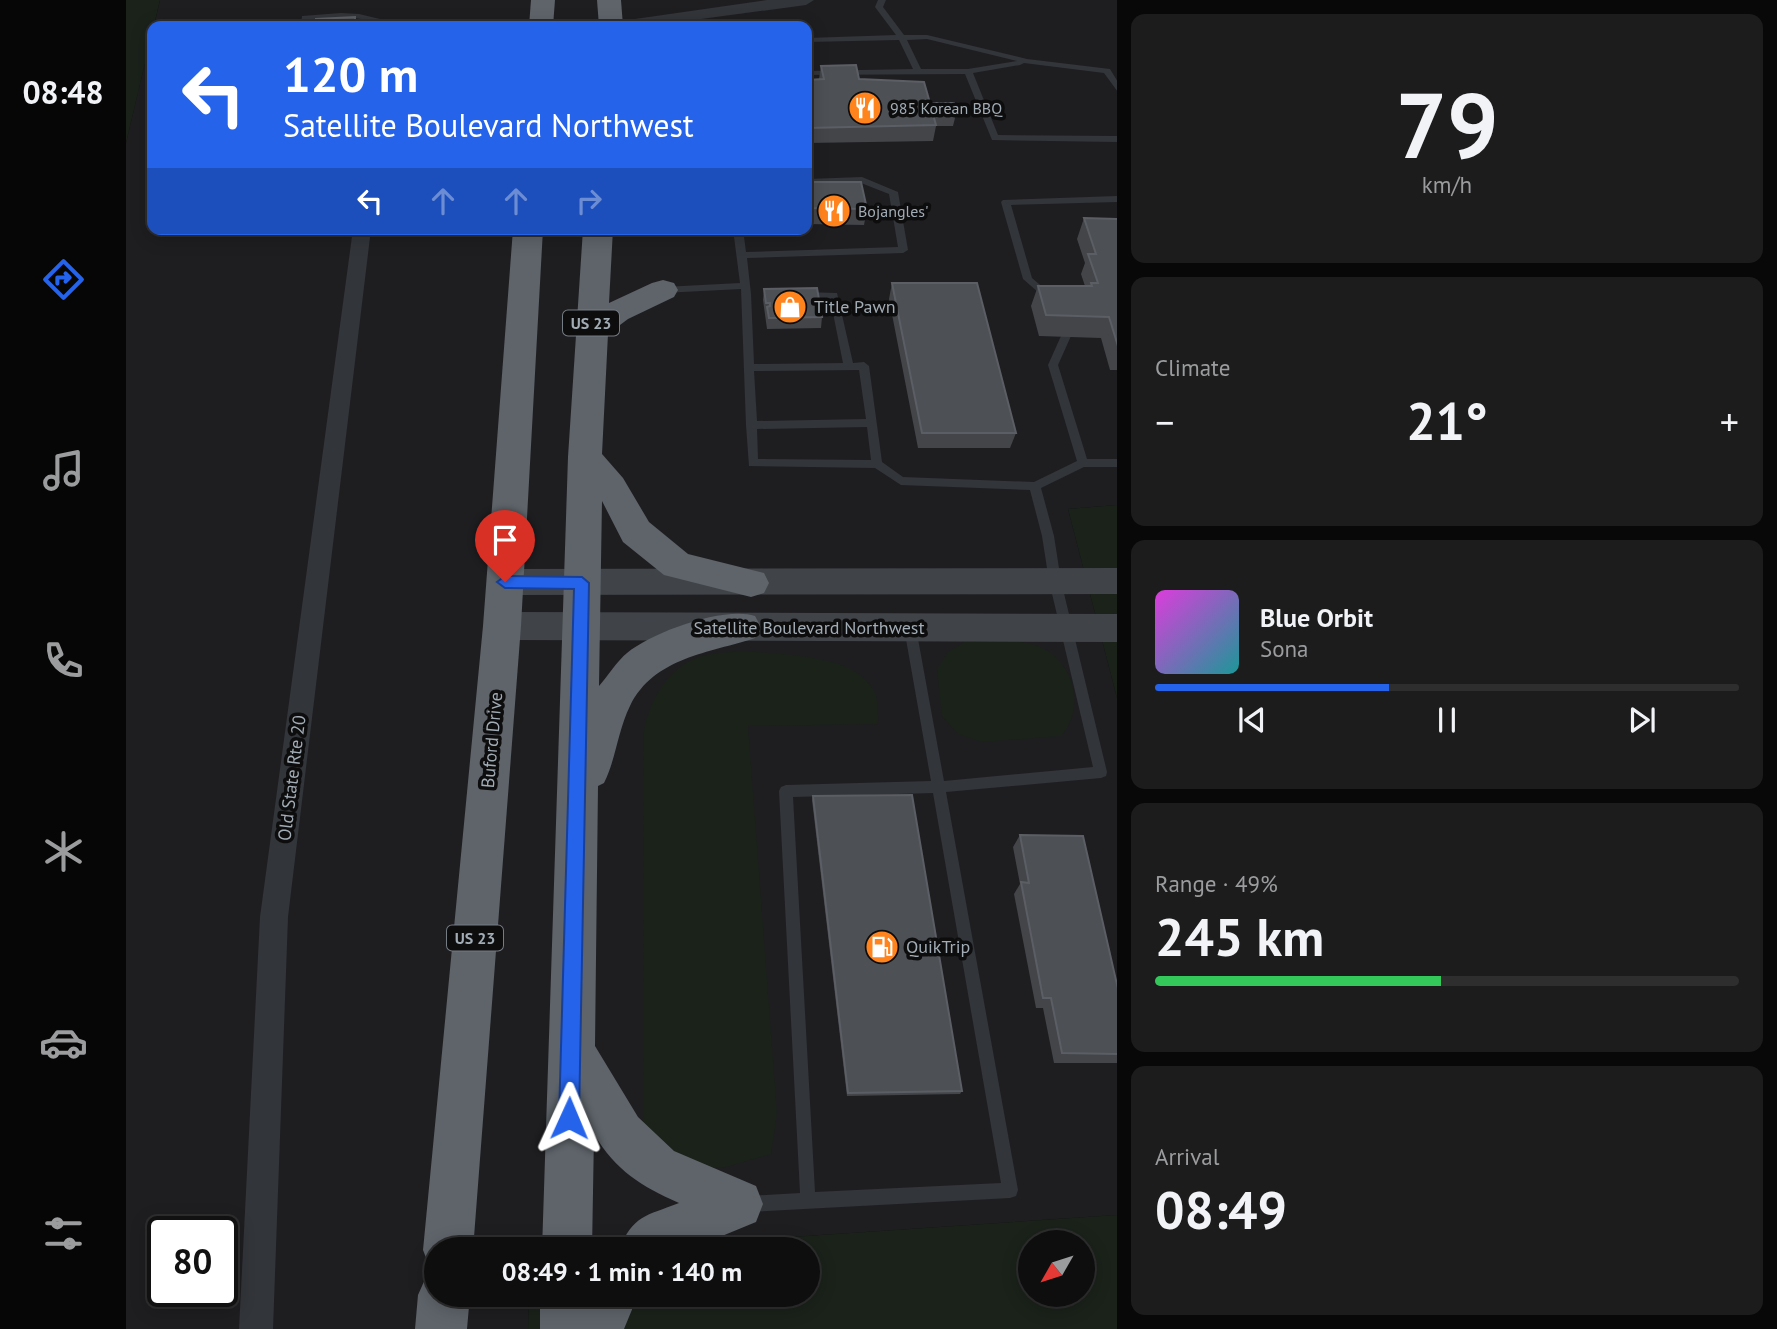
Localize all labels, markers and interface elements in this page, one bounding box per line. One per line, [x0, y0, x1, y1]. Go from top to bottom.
text: 120 m [283, 42, 418, 106]
icon: left [168, 49, 259, 140]
text: 79 [1395, 65, 1499, 183]
text: 08:48 [22, 71, 104, 113]
restaurant icon: 985 Korean BBQ [846, 89, 884, 127]
place label: 985 Korean BBQ [890, 98, 1003, 118]
text: Satellite Boulevard Northwest [283, 104, 694, 146]
text: km/h [1422, 170, 1472, 199]
icon: left [351, 182, 389, 220]
icon: ahead [424, 182, 462, 220]
icon: ahead [497, 182, 535, 220]
icon: right [570, 182, 608, 220]
restaurant icon: Bojangles' [815, 192, 853, 230]
place label: Bojangles' [858, 201, 929, 221]
icon: directions [39, 255, 88, 304]
shop icon: Title Pawn [771, 288, 809, 326]
place label: Title Pawn [814, 295, 896, 318]
road number: US 23 [563, 310, 619, 336]
text: Climate [1155, 353, 1230, 382]
text: 21° [1406, 387, 1488, 454]
text: − [1155, 397, 1174, 446]
text: + [1720, 397, 1739, 446]
icon: music [39, 446, 88, 495]
pin [475, 510, 535, 582]
icon: arrive [486, 521, 524, 559]
text: Blue Orbit [1260, 601, 1373, 634]
street label: Satellite Boulevard Northwest [693, 616, 925, 639]
text: Sona [1260, 634, 1309, 663]
icon: phone [39, 636, 88, 685]
street label: Buford Drive [476, 691, 507, 789]
icon: previous [1233, 701, 1271, 739]
icon: pause [1428, 701, 1466, 739]
icon: next [1623, 701, 1661, 739]
street label: Old State Rte 20 [272, 714, 311, 842]
icon: climate [39, 827, 88, 876]
text: Range · 49% [1155, 869, 1278, 898]
text: 245 km [1155, 903, 1324, 970]
road number: US 23 [447, 926, 503, 950]
fuel station icon: QuikTrip [863, 928, 901, 966]
place label: QuikTrip [906, 935, 970, 958]
icon: car [39, 1018, 88, 1067]
position arrow [532, 1081, 606, 1155]
text: Arrival [1155, 1142, 1219, 1171]
text: 08:49 [1155, 1176, 1287, 1243]
icon: filters [39, 1209, 88, 1258]
speed limit sign: 80 [147, 1216, 238, 1307]
north arrow [1018, 1230, 1096, 1307]
map controls [1018, 1230, 1095, 1307]
text: 08:49 · 1 min · 140 m [502, 1255, 742, 1288]

